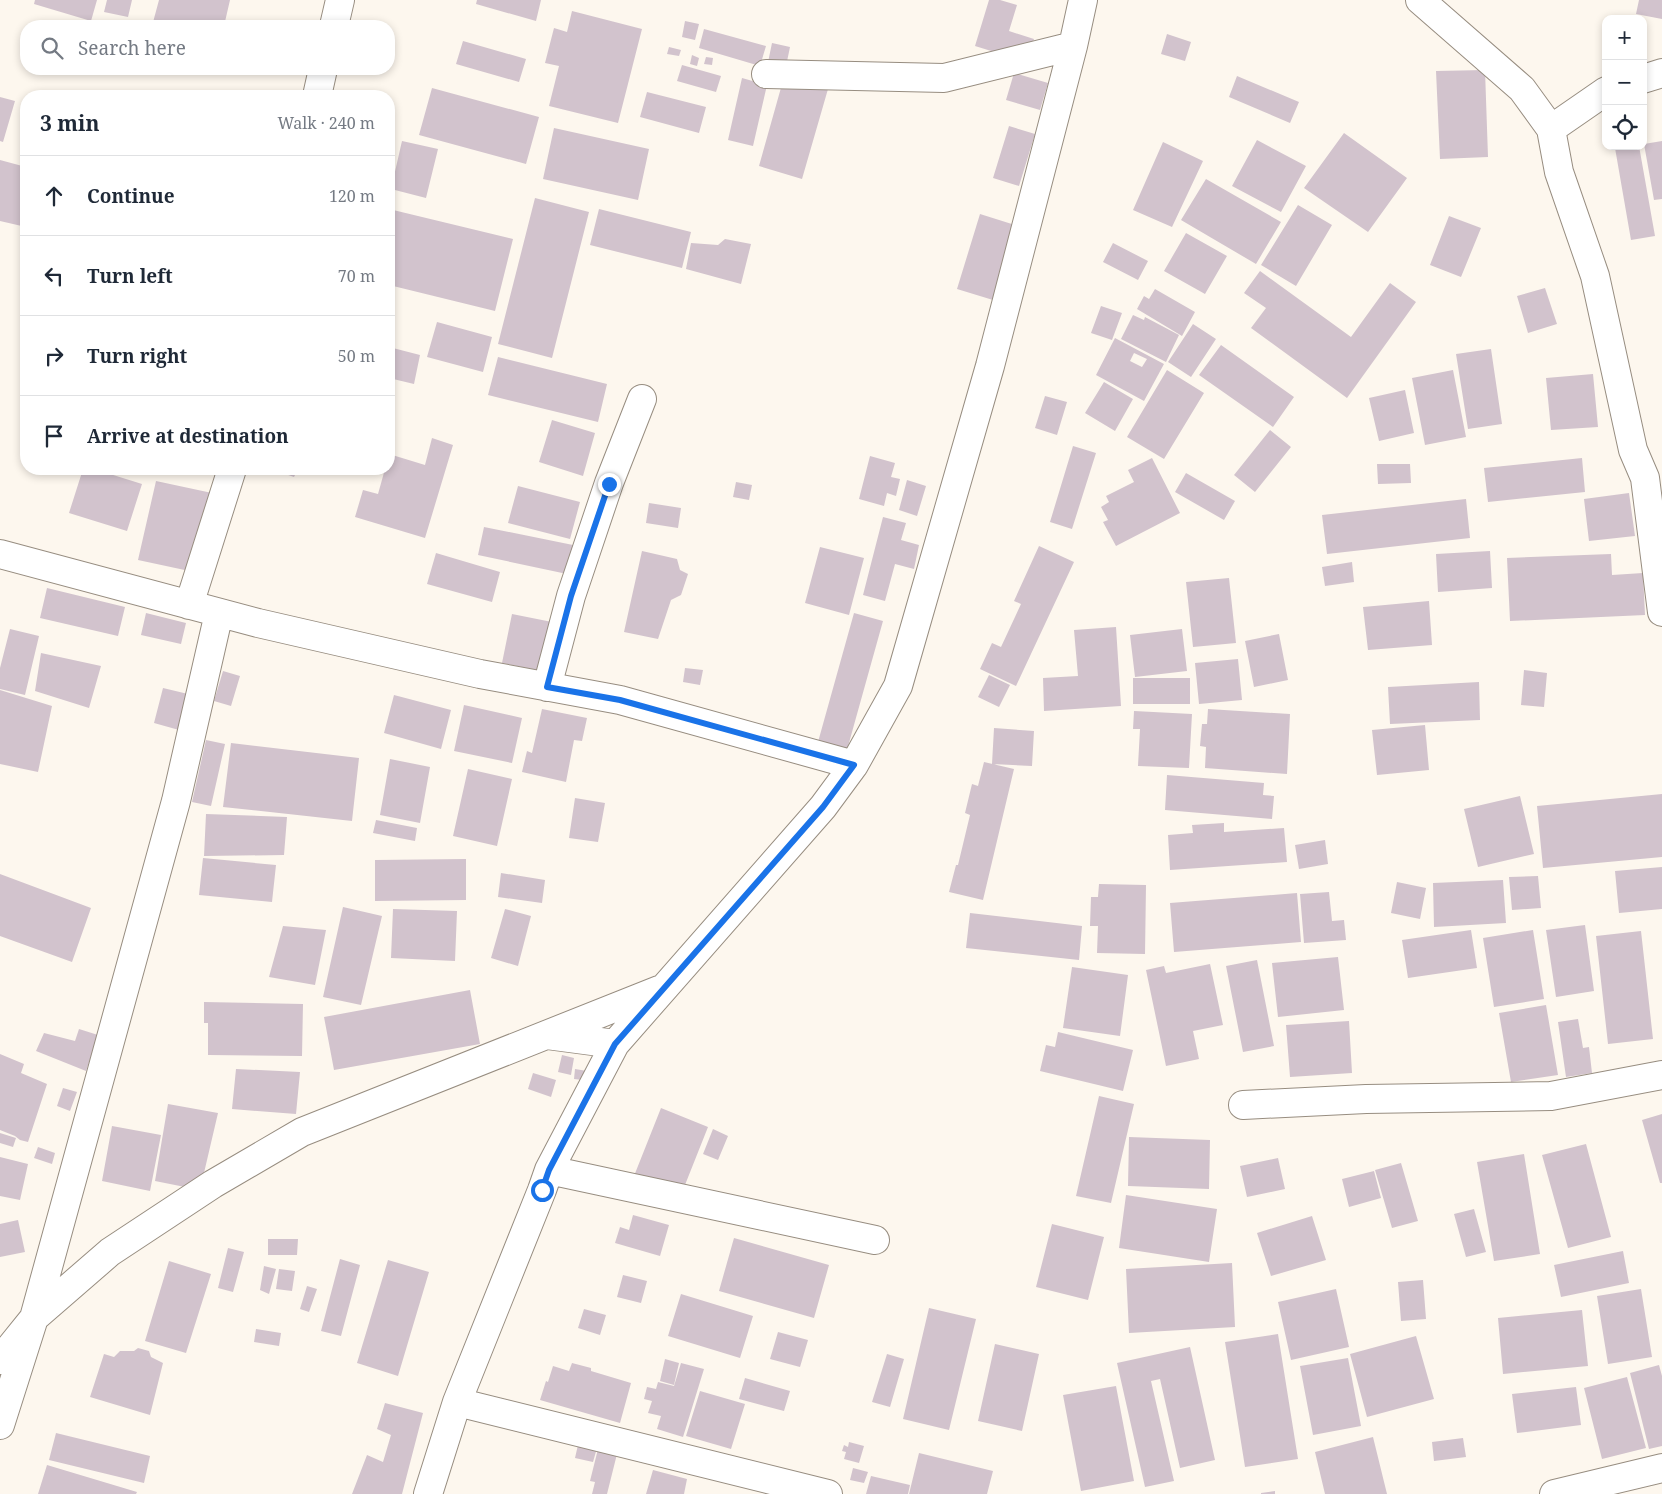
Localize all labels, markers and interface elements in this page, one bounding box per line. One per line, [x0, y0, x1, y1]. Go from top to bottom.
map controls [1602, 15, 1647, 150]
button: + [1602, 15, 1647, 60]
search box [20, 20, 395, 75]
icon: search [38, 34, 66, 62]
text: Search here [78, 35, 186, 61]
button: − [1602, 60, 1647, 105]
button: locate [1602, 105, 1647, 150]
text: 3 min [40, 109, 99, 137]
text: Walk · 240 m [278, 112, 375, 134]
icon: ahead [40, 182, 68, 210]
text: Continue [87, 183, 175, 209]
text: 120 m [329, 185, 375, 207]
icon: left [40, 262, 68, 290]
text: Turn left [87, 263, 173, 289]
text: 70 m [338, 265, 375, 287]
icon: right [40, 342, 68, 370]
text: Turn right [87, 343, 187, 369]
text: 50 m [338, 345, 375, 367]
icon: arrive [40, 422, 68, 450]
text: Arrive at destination [87, 423, 289, 449]
route end [598, 473, 621, 496]
route start [531, 1179, 554, 1202]

